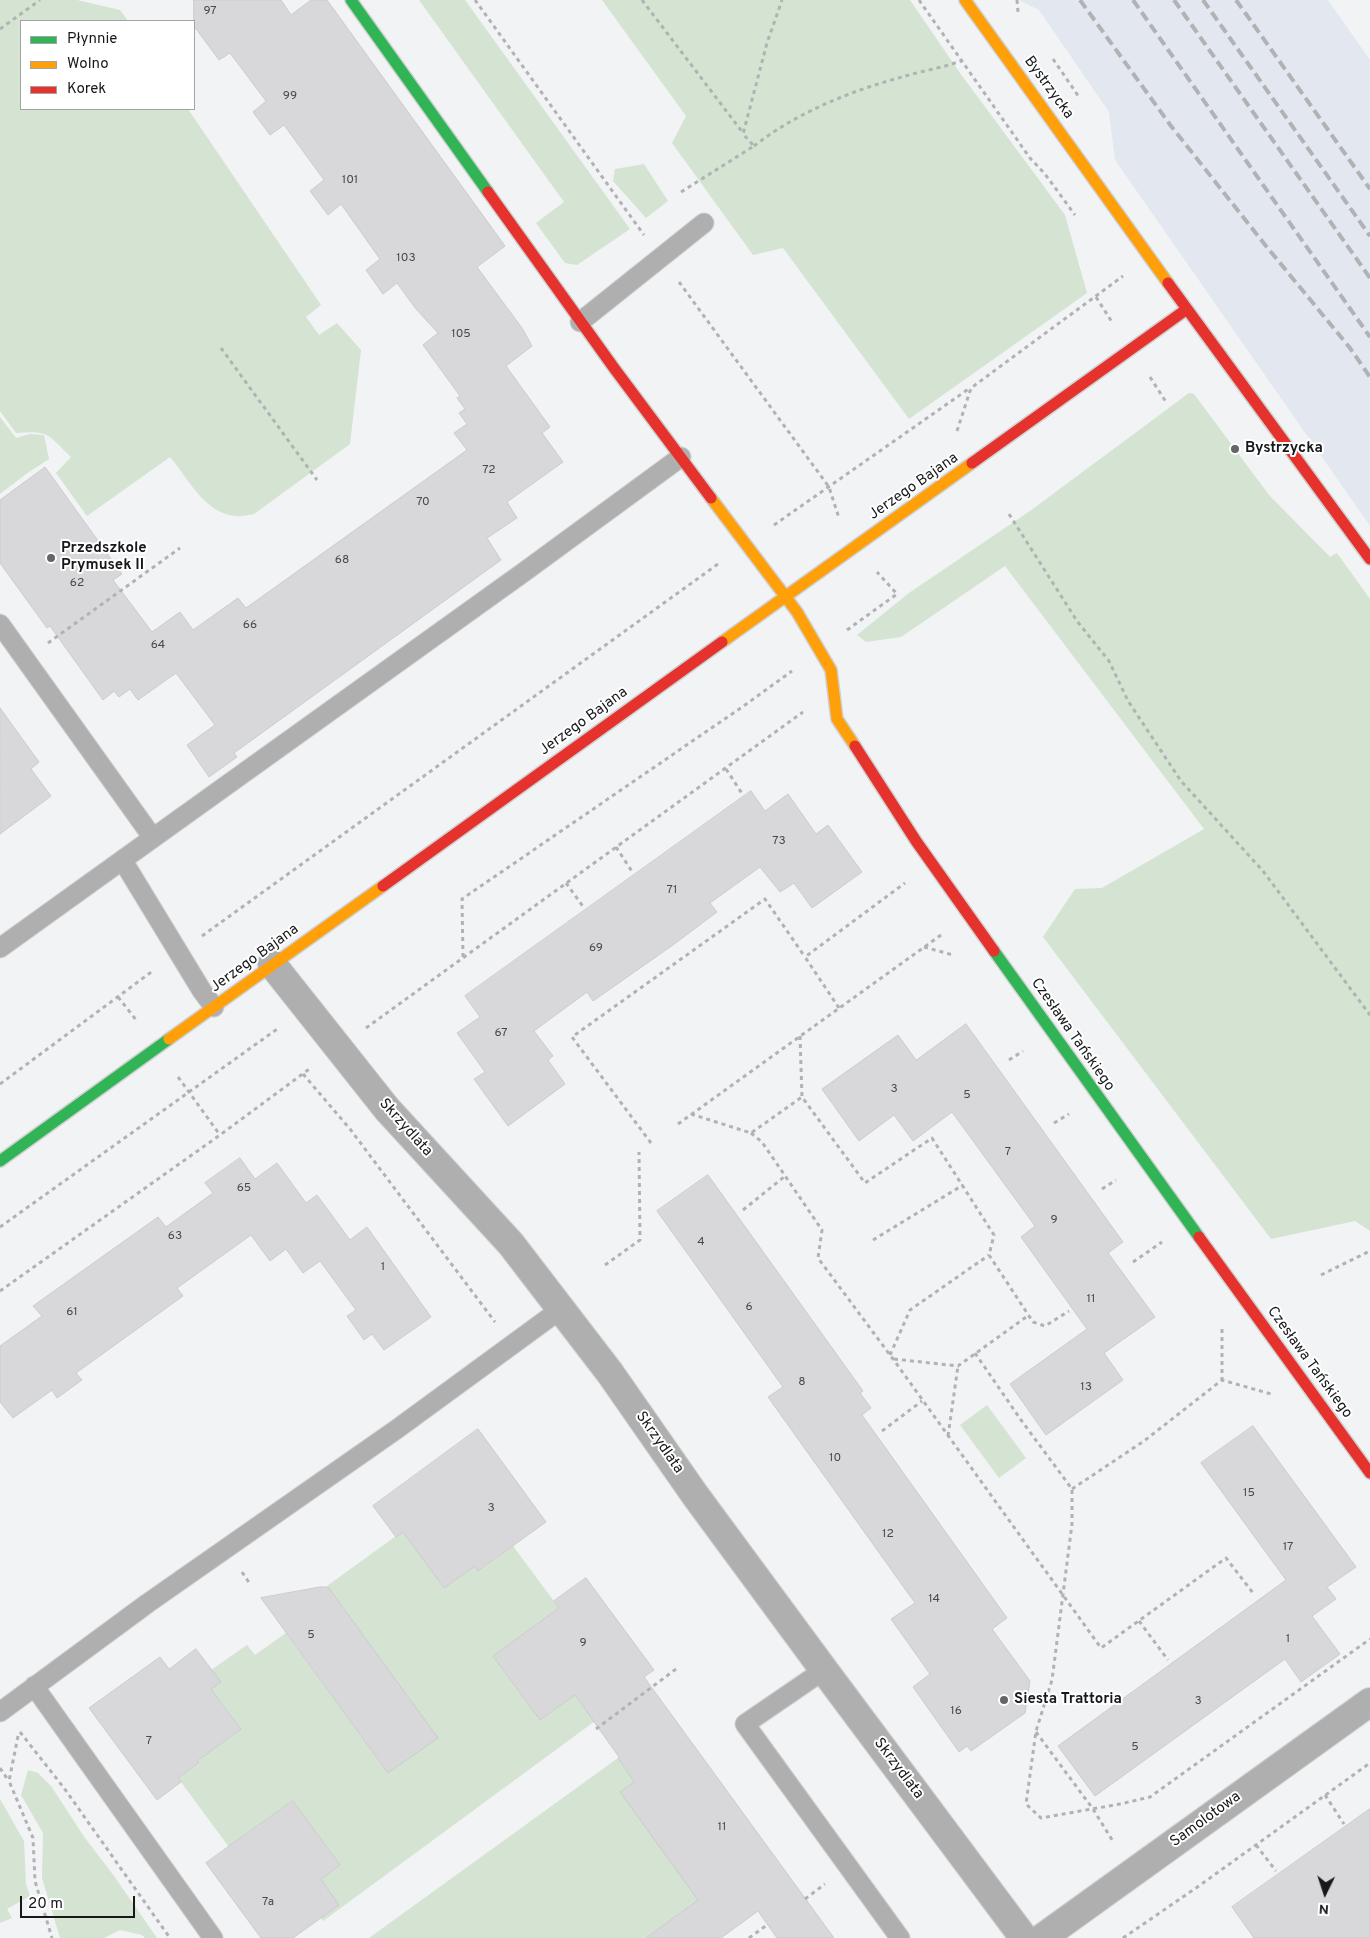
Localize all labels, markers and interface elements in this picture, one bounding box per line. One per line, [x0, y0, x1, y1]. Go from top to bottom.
house number: 97 [203, 5, 217, 19]
legend [20, 20, 195, 110]
text: Płynnie [67, 30, 117, 49]
street label: Bystrzycka [1019, 53, 1077, 123]
text: Wolno [67, 55, 109, 74]
text: Korek [67, 80, 106, 99]
house number: 99 [283, 90, 297, 104]
house number: 101 [342, 174, 358, 188]
house number: 103 [396, 252, 416, 266]
house number: 105 [451, 328, 471, 342]
place label: Bystrzycka [1245, 440, 1323, 458]
marker: Bystrzycka [1229, 443, 1241, 455]
street label: Jerzego Bajana [866, 450, 962, 524]
house number: 72 [482, 464, 496, 478]
house number: 70 [416, 496, 430, 510]
place label: Przedszkole Prymusek II [61, 540, 147, 575]
marker: Przedszkole Prymusek II [45, 552, 57, 564]
house number: 68 [335, 554, 349, 568]
house number: 62 [70, 577, 84, 591]
house number: 66 [243, 619, 257, 633]
house number: 64 [151, 639, 165, 653]
street label: Jerzego Bajana [536, 684, 632, 760]
house number: 73 [772, 835, 786, 849]
house number: 71 [667, 884, 677, 898]
street label: Jerzego Bajana [207, 921, 303, 997]
house number: 69 [589, 942, 603, 956]
street label: Czesława Tańskiego [1026, 975, 1118, 1095]
house number: 67 [494, 1027, 508, 1041]
house number: 3 [890, 1083, 898, 1097]
house number: 5 [963, 1089, 971, 1103]
street label: Skrzydlata [374, 1095, 436, 1161]
house number: 7 [1005, 1146, 1011, 1160]
house number: 65 [237, 1182, 251, 1196]
house number: 9 [1050, 1214, 1058, 1228]
house number: 63 [168, 1230, 182, 1244]
house number: 4 [697, 1236, 705, 1250]
house number: 1 [381, 1261, 385, 1275]
house number: 11 [1087, 1293, 1095, 1307]
house number: 6 [745, 1301, 753, 1315]
street label: Czesława Tańskiego [1262, 1304, 1356, 1422]
house number: 61 [66, 1306, 78, 1320]
house number: 8 [798, 1376, 806, 1390]
house number: 13 [1080, 1381, 1092, 1395]
street label: Skrzydlata [631, 1409, 687, 1477]
house number: 10 [829, 1452, 841, 1466]
house number: 15 [1243, 1487, 1255, 1501]
house number: 3 [487, 1502, 495, 1516]
house number: 12 [882, 1528, 894, 1542]
house number: 17 [1283, 1541, 1293, 1555]
house number: 14 [928, 1593, 940, 1607]
house number: 5 [307, 1629, 315, 1643]
house number: 1 [1286, 1633, 1290, 1647]
house number: 9 [579, 1637, 587, 1651]
place label: Siesta Trattoria [1014, 1691, 1122, 1709]
marker: Siesta Trattoria [998, 1694, 1010, 1706]
house number: 3 [1194, 1695, 1202, 1709]
house number: 16 [950, 1705, 962, 1719]
house number: 7 [146, 1735, 152, 1749]
street label: Skrzydlata [869, 1735, 927, 1803]
house number: 5 [1131, 1741, 1139, 1755]
street label: Samolotowa [1167, 1788, 1245, 1852]
house number: 11 [718, 1821, 726, 1835]
north arrow [1300, 1868, 1350, 1918]
scale bar [22, 1886, 138, 1918]
text: 20 m [28, 1895, 63, 1914]
house number: 7a [262, 1896, 274, 1910]
text: N [1318, 1900, 1330, 1917]

